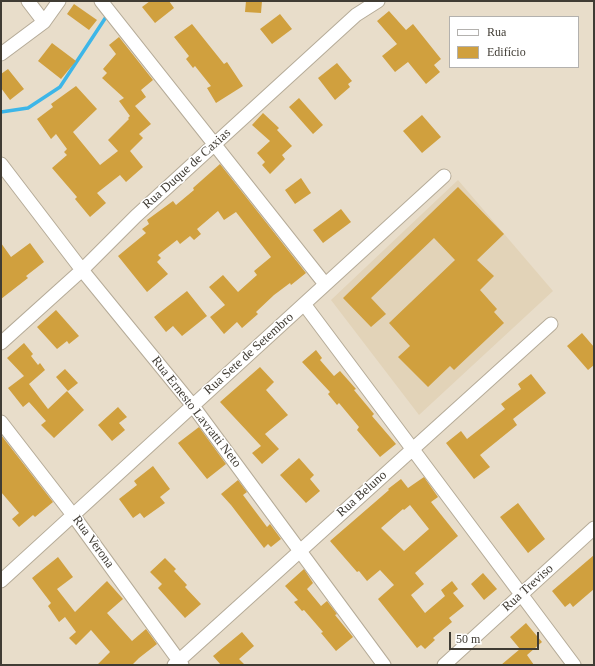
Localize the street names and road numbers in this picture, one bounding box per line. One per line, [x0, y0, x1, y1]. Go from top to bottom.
street label: Rua Duque de Caxias [140, 125, 234, 213]
street label: Rua Sete de Setembro [201, 310, 297, 398]
street label: Rua Ernesto Lavratti Neto [148, 353, 244, 471]
street label: Rua Beluno [334, 468, 390, 520]
street label: Rua Verona [69, 513, 117, 571]
street label: Rua Treviso [499, 561, 557, 615]

